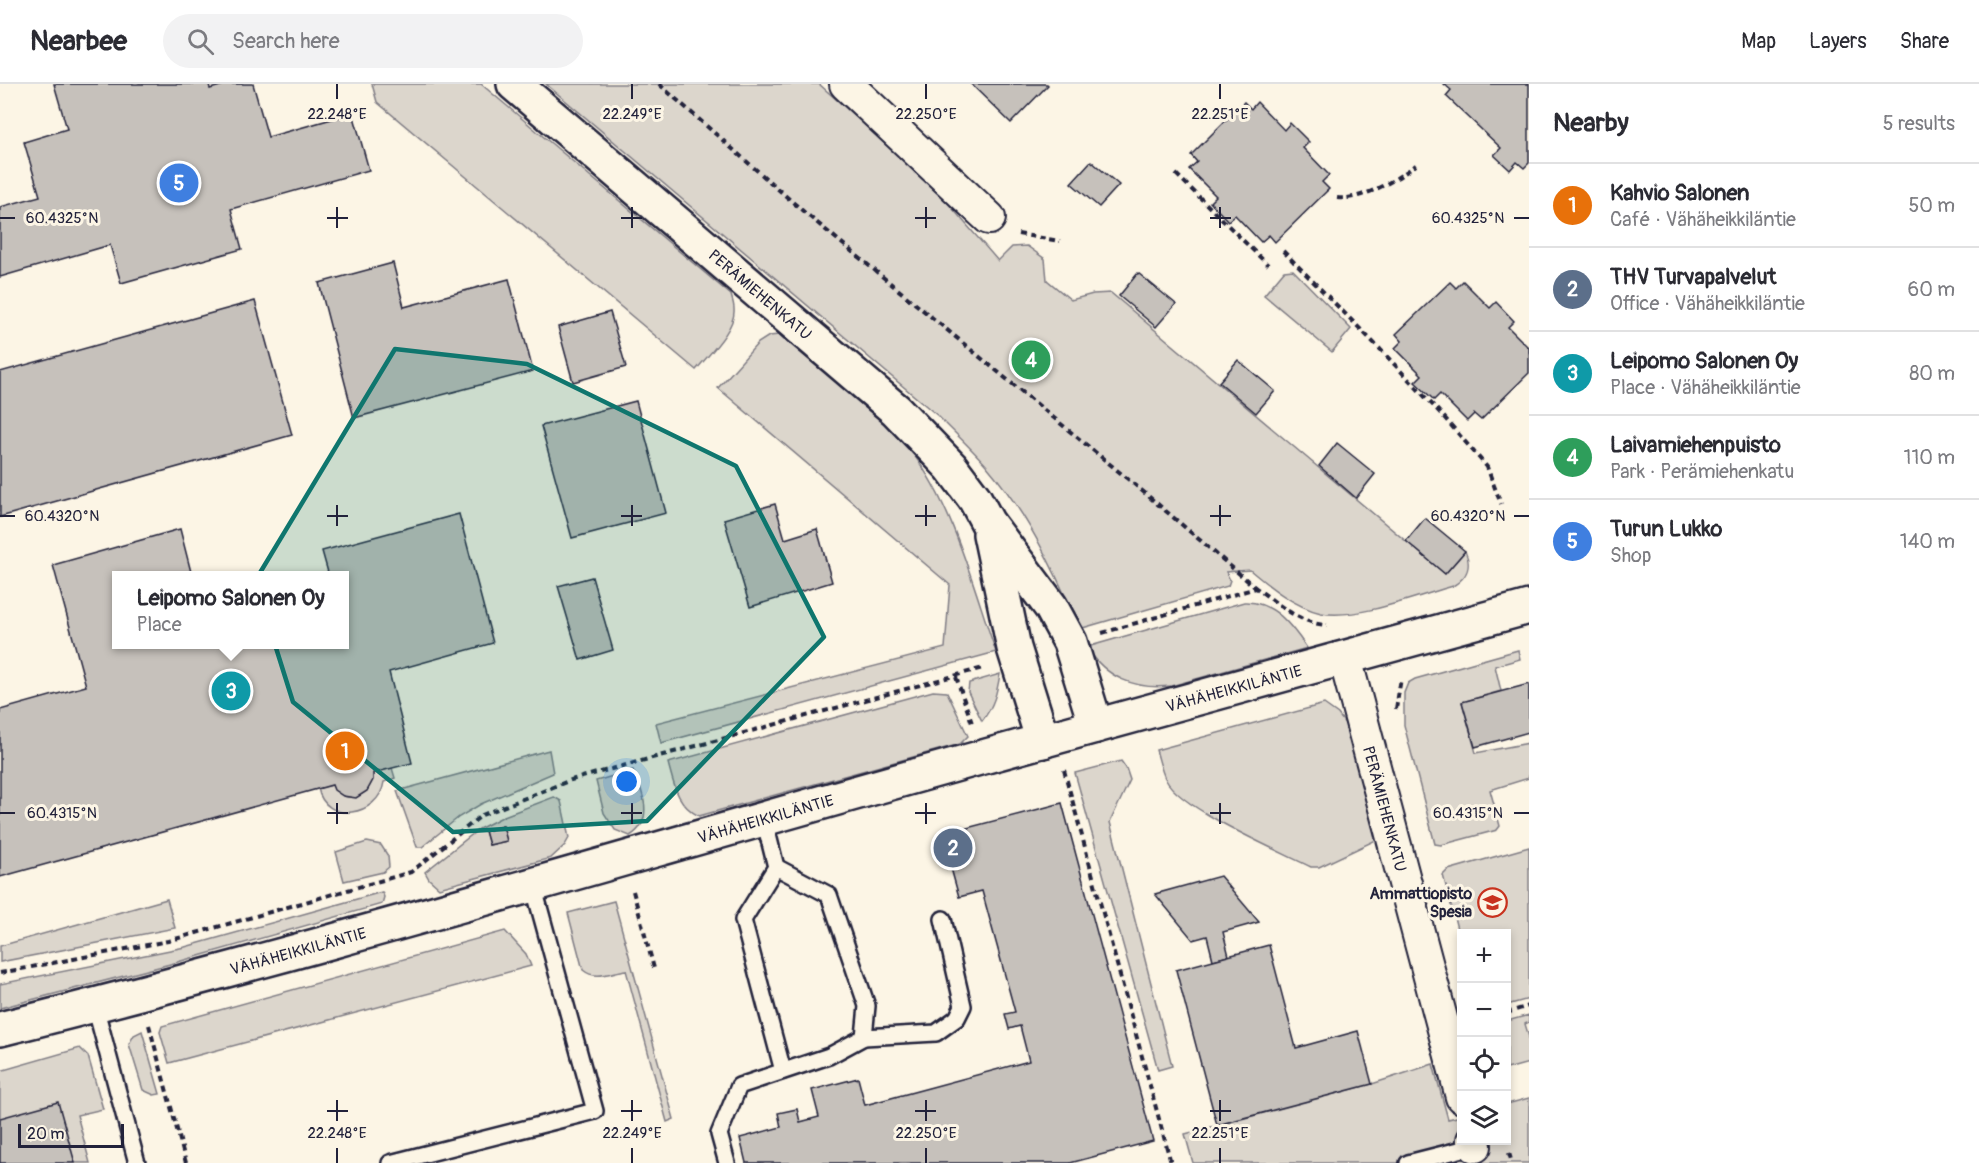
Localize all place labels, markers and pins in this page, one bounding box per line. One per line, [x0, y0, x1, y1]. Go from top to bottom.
pin: 5 [160, 160, 198, 206]
pin: 4 [1012, 338, 1050, 382]
pin: 3 [212, 668, 250, 714]
pin: 1 [326, 728, 364, 774]
pin: 2 [934, 826, 972, 870]
place label: Ammattiopisto Spesia [1369, 884, 1473, 922]
school or university icon: Ammattiopisto Spesia [1477, 886, 1509, 918]

